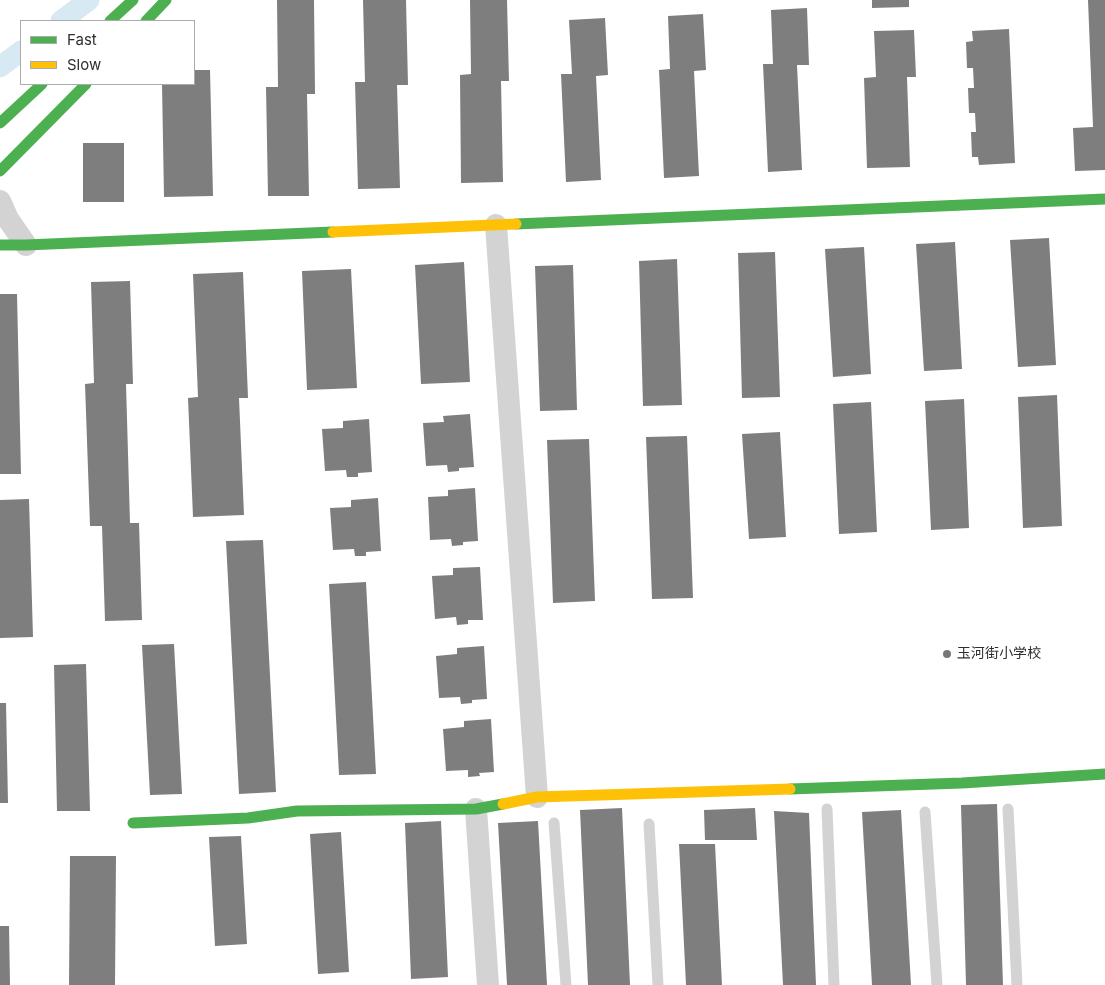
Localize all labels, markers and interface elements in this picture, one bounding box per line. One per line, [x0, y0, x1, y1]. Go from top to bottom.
legend [20, 20, 195, 85]
text: Fast [67, 30, 97, 49]
text: Slow [67, 55, 101, 74]
place label: 玉河街小学校 [957, 646, 1041, 662]
marker: 玉河街小学校 [941, 648, 953, 660]

